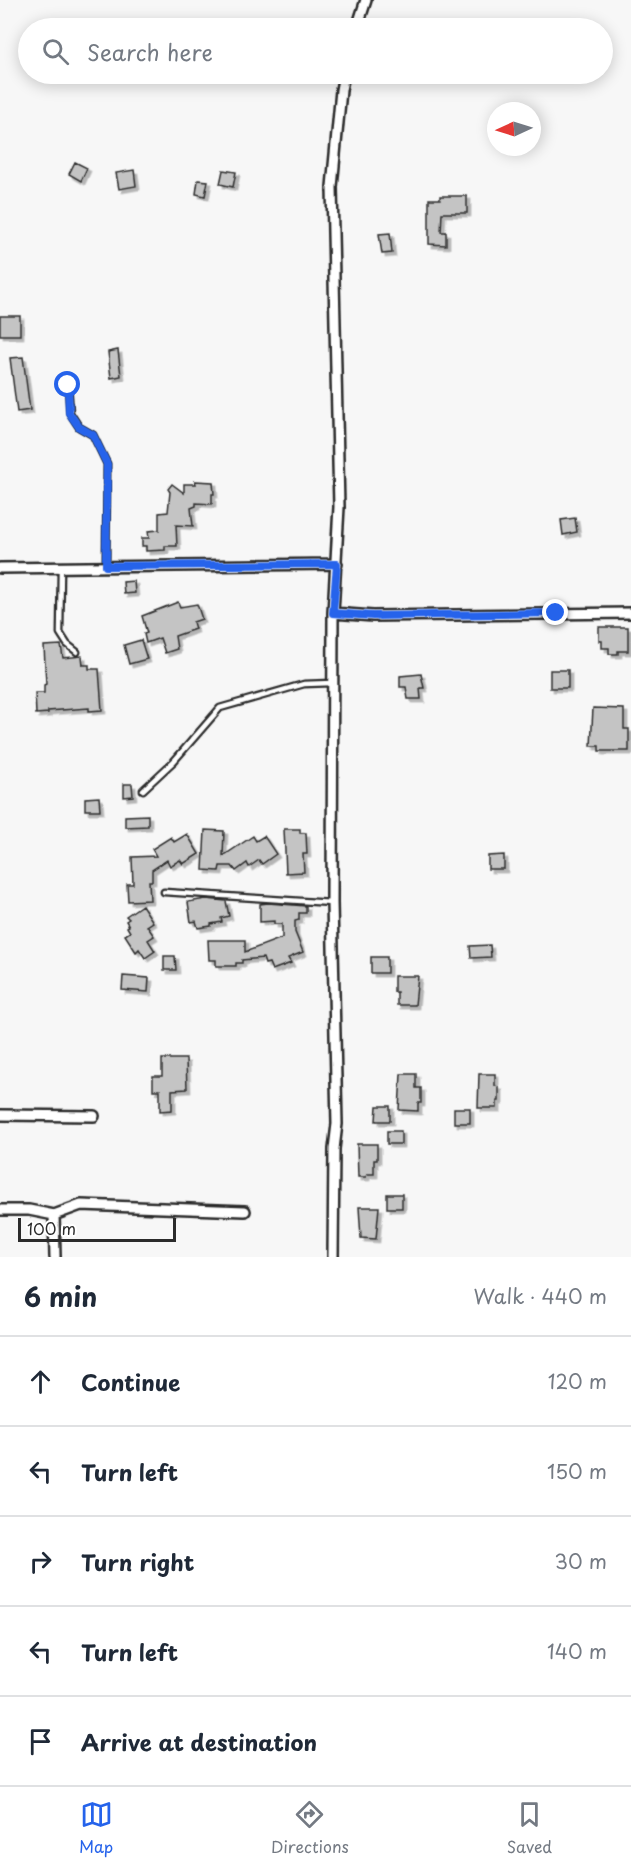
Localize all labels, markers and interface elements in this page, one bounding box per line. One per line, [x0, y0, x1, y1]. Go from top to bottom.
search box [18, 18, 613, 84]
icon: search [39, 35, 72, 68]
text: Search here [87, 35, 213, 68]
north arrow [487, 102, 541, 156]
route start [54, 371, 80, 397]
route end [542, 599, 568, 625]
scale bar [18, 1215, 176, 1242]
text: 100 m [27, 1216, 76, 1240]
text: 6 min [24, 1277, 97, 1316]
text: Walk · 440 m [474, 1281, 607, 1311]
icon: ahead [24, 1365, 57, 1398]
text: Continue [81, 1365, 180, 1398]
text: 120 m [548, 1366, 607, 1396]
icon: left [24, 1455, 57, 1488]
text: Turn left [81, 1455, 178, 1488]
text: 150 m [547, 1456, 607, 1486]
icon: right [24, 1545, 57, 1578]
text: Turn right [81, 1545, 194, 1578]
text: 30 m [554, 1546, 607, 1576]
icon: left [24, 1635, 57, 1668]
text: Turn left [81, 1635, 178, 1668]
text: 140 m [547, 1636, 607, 1666]
icon: arrive [24, 1725, 57, 1758]
text: Arrive at destination [81, 1725, 317, 1758]
tab: Map [79, 1798, 113, 1858]
tab: Directions [271, 1798, 349, 1858]
tab: Saved [507, 1798, 552, 1858]

